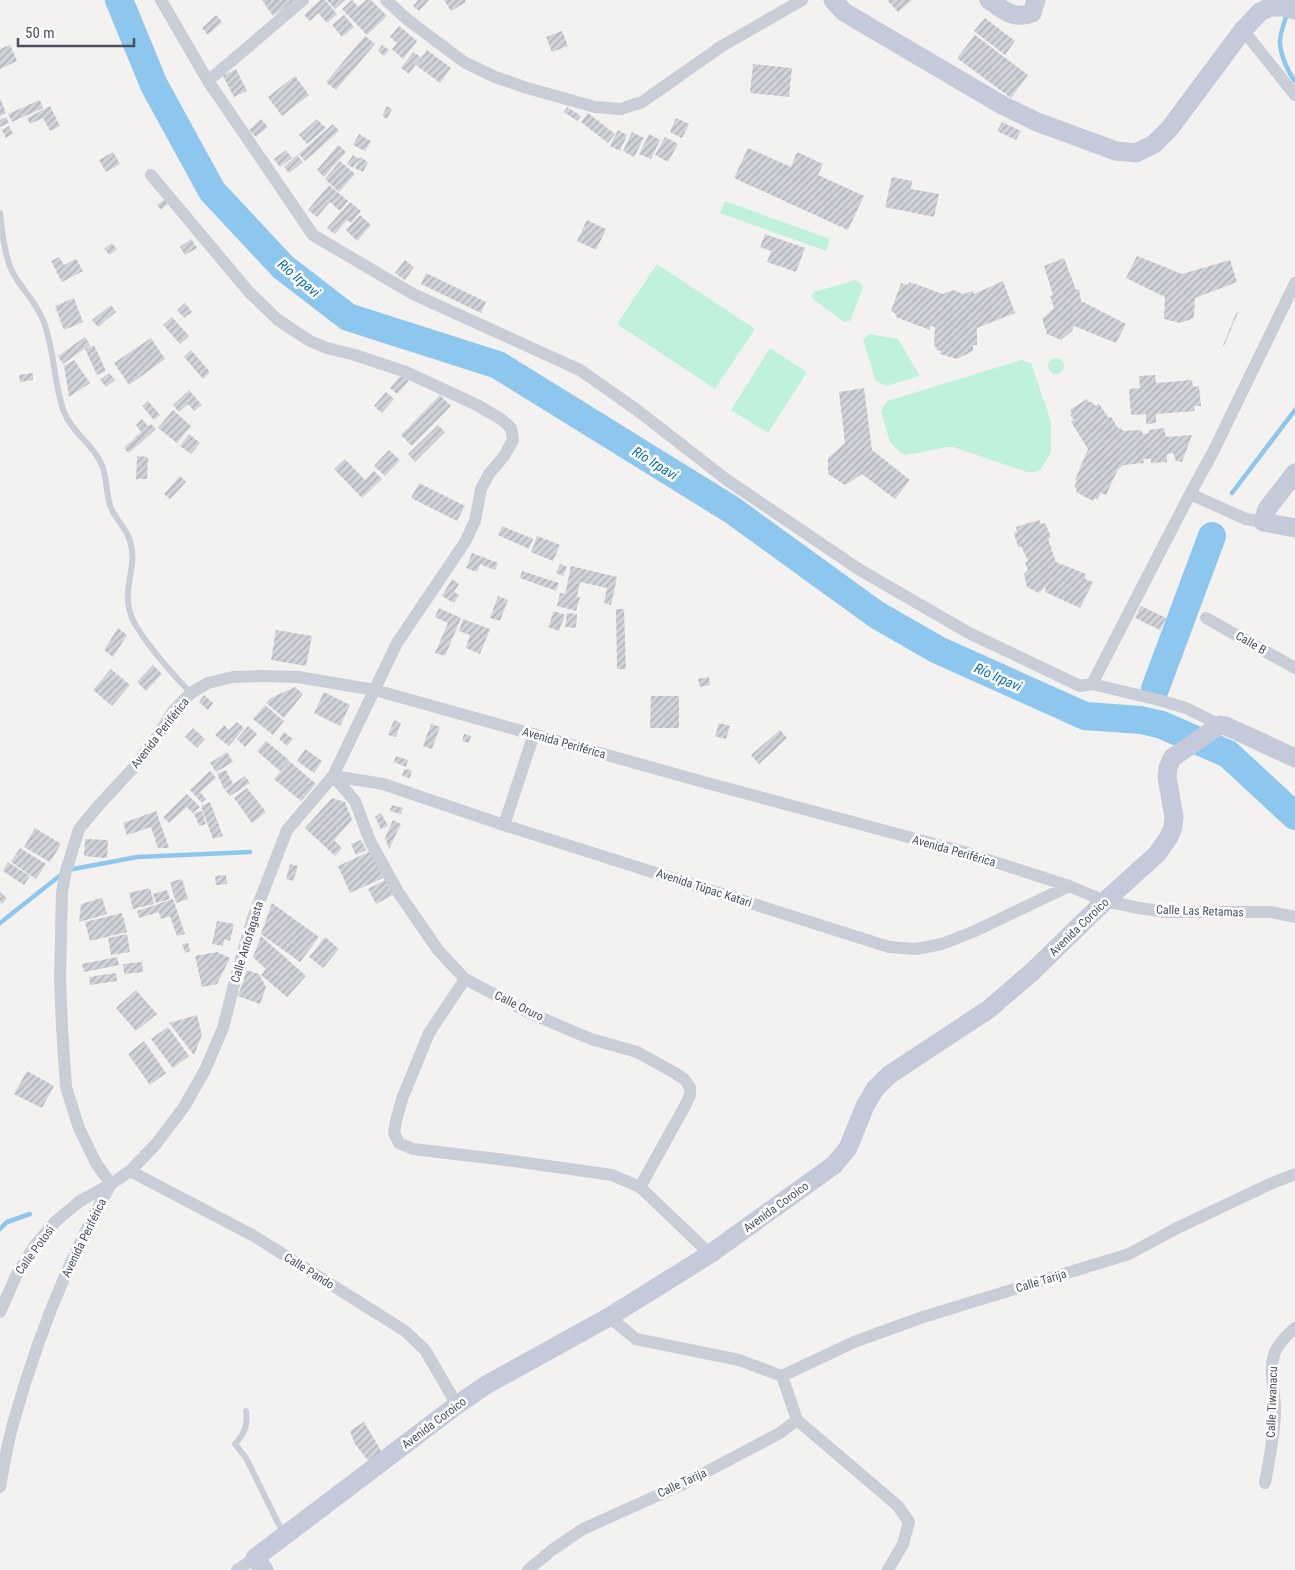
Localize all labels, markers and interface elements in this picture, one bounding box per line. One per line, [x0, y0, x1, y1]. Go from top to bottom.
scale bar [18, 15, 134, 47]
text: 50 m [25, 24, 55, 42]
water label: Río Irpavi [275, 256, 324, 301]
water label: Río Irpavi [630, 443, 681, 483]
street label: Calle B [1233, 629, 1269, 657]
water label: Río Irpavi [972, 660, 1025, 695]
street label: Avenida Periférica [128, 695, 192, 771]
street label: Avenida Periférica [521, 724, 607, 762]
street label: Avenida Periférica [911, 832, 997, 870]
street label: Avenida Túpac Katari [654, 866, 754, 910]
street label: Avenida Coroico [1046, 895, 1112, 959]
street label: Calle Antofagasta [228, 899, 266, 985]
street label: Calle Las Retamas [1156, 902, 1244, 920]
street label: Calle Oruro [492, 988, 546, 1024]
street label: Avenida Coroico [741, 1179, 811, 1235]
street label: Avenida Periférica [59, 1196, 109, 1280]
street label: Calle Potosi [13, 1223, 57, 1277]
street label: Calle Pando [281, 1250, 337, 1292]
street label: Calle Tarija [1014, 1267, 1068, 1295]
street label: Calle Tiwanacu [1264, 1366, 1280, 1438]
street label: Avenida Coroico [399, 1394, 469, 1452]
street label: Calle Tarija [655, 1465, 709, 1500]

